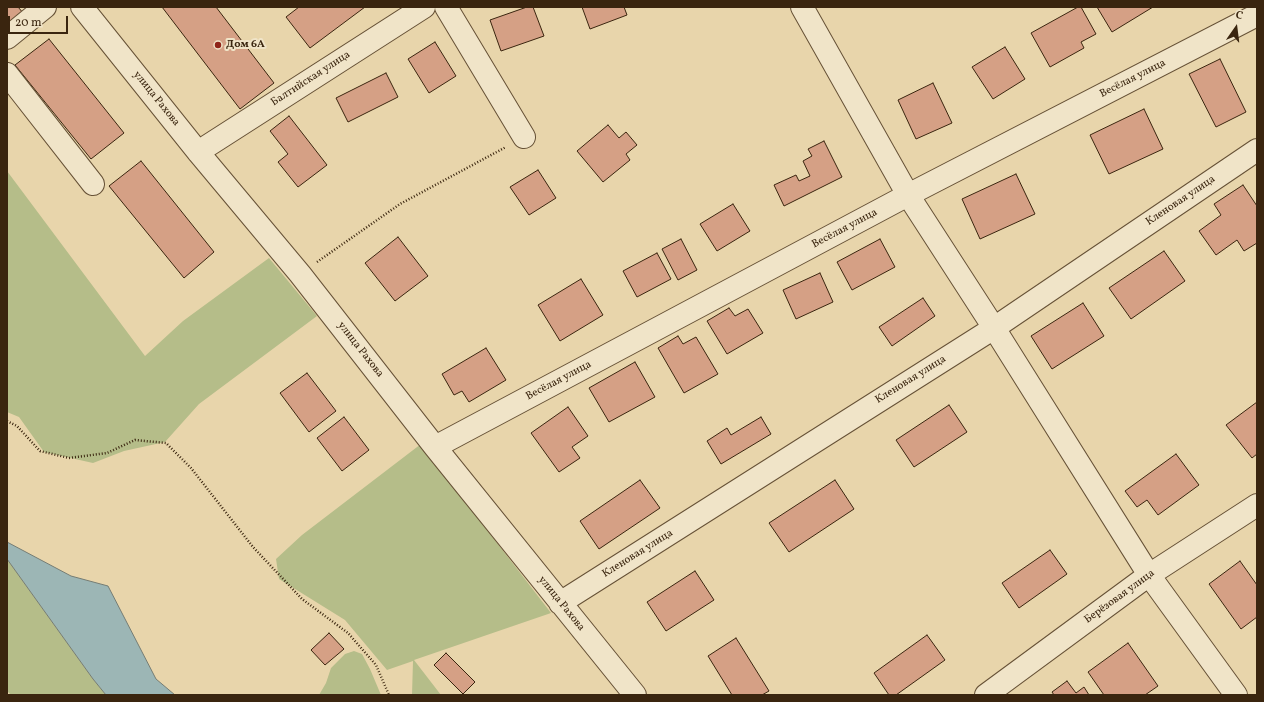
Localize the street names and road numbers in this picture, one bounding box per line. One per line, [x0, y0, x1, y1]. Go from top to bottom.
street label: Балтийская улица [269, 48, 353, 110]
street label: Весёлая улица [1098, 57, 1168, 101]
street label: улица Рахова [130, 69, 182, 129]
street label: Кленовая улица [1144, 173, 1218, 229]
street label: Весёлая улица [810, 206, 880, 252]
street label: улица Рахова [334, 320, 386, 380]
street label: Кленовая улица [873, 353, 949, 407]
street label: Весёлая улица [524, 358, 594, 404]
street label: Кленовая улица [600, 527, 676, 581]
street label: Берёзовая улица [1082, 567, 1158, 627]
street label: улица Рахова [535, 574, 587, 634]

